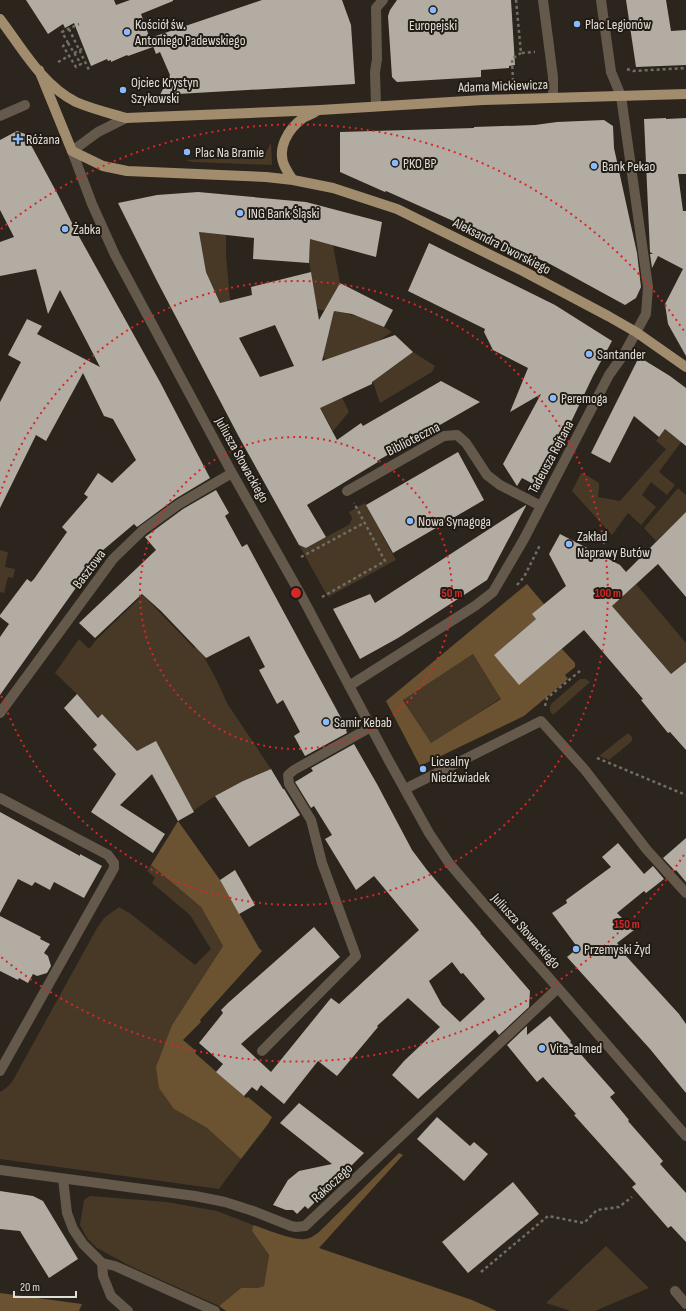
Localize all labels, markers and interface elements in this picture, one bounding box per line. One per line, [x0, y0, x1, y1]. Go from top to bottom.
marker: Europejski [428, 5, 438, 15]
place label: Kościół św. Antoniego Padewskiego [134, 16, 246, 49]
place label: Plac Legionów [585, 16, 651, 33]
place label: Europejski [409, 17, 457, 34]
marker: Plac Legionów [572, 19, 582, 29]
marker: Kościół św. Antoniego Padewskiego [122, 27, 132, 37]
place label: Ojciec Krystyn Szykowski [131, 74, 199, 107]
street label: Adama Mickiewicza [457, 76, 548, 96]
marker: Ojciec Krystyn Szykowski [118, 85, 128, 95]
place label: Różana [26, 131, 60, 148]
marker: Różana [13, 134, 23, 144]
place label: Plac Na Bramie [195, 144, 264, 161]
marker: Plac Na Bramie [182, 147, 192, 157]
place label: PKO BP [403, 155, 436, 172]
marker: PKO BP [390, 158, 400, 168]
place label: Bank Pekao [602, 158, 656, 175]
marker: Bank Pekao [589, 161, 599, 171]
place label: ING Bank Śląski [248, 205, 319, 222]
marker: ING Bank Śląski [235, 208, 245, 218]
street label: Aleksandra Dworskiego [449, 214, 554, 278]
place label: Żabka [73, 221, 101, 238]
marker: Żabka [60, 224, 70, 234]
place label: Santander [597, 346, 646, 363]
marker: Santander [584, 349, 594, 359]
place label: Peremoga [561, 390, 608, 407]
marker: Peremoga [548, 393, 558, 403]
street label: Juliusza Słowackiego [211, 413, 273, 506]
street label: Biblioteczna [383, 418, 443, 460]
street label: Tadeusza Rejtana [525, 418, 577, 496]
place label: Nowa Synagoga [418, 513, 491, 530]
marker: Nowa Synagoga [405, 516, 415, 526]
place label: Zakład Naprawy Butów [577, 528, 650, 561]
marker: Zakład Naprawy Butów [564, 539, 574, 549]
street label: Basztowa [69, 546, 109, 592]
centre of rings [289, 586, 303, 600]
text: 50 m [442, 586, 462, 601]
text: 100 m [595, 586, 621, 601]
place label: Samir Kebab [334, 714, 392, 731]
marker: Samir Kebab [321, 717, 331, 727]
place label: Licealny Niedźwiadek [431, 753, 491, 786]
marker: Licealny Niedźwiadek [418, 764, 428, 774]
street label: Juliusza Słowackiego [487, 889, 564, 972]
text: 150 m [614, 917, 640, 932]
place label: Przemyski Żyd [584, 941, 651, 958]
marker: Przemyski Żyd [571, 944, 581, 954]
place label: Vita-almed [550, 1040, 602, 1057]
marker: Vita-almed [537, 1043, 547, 1053]
street label: Rakoczego [308, 1160, 356, 1206]
scale bar [14, 1273, 76, 1299]
text: 20 m [20, 1280, 40, 1295]

